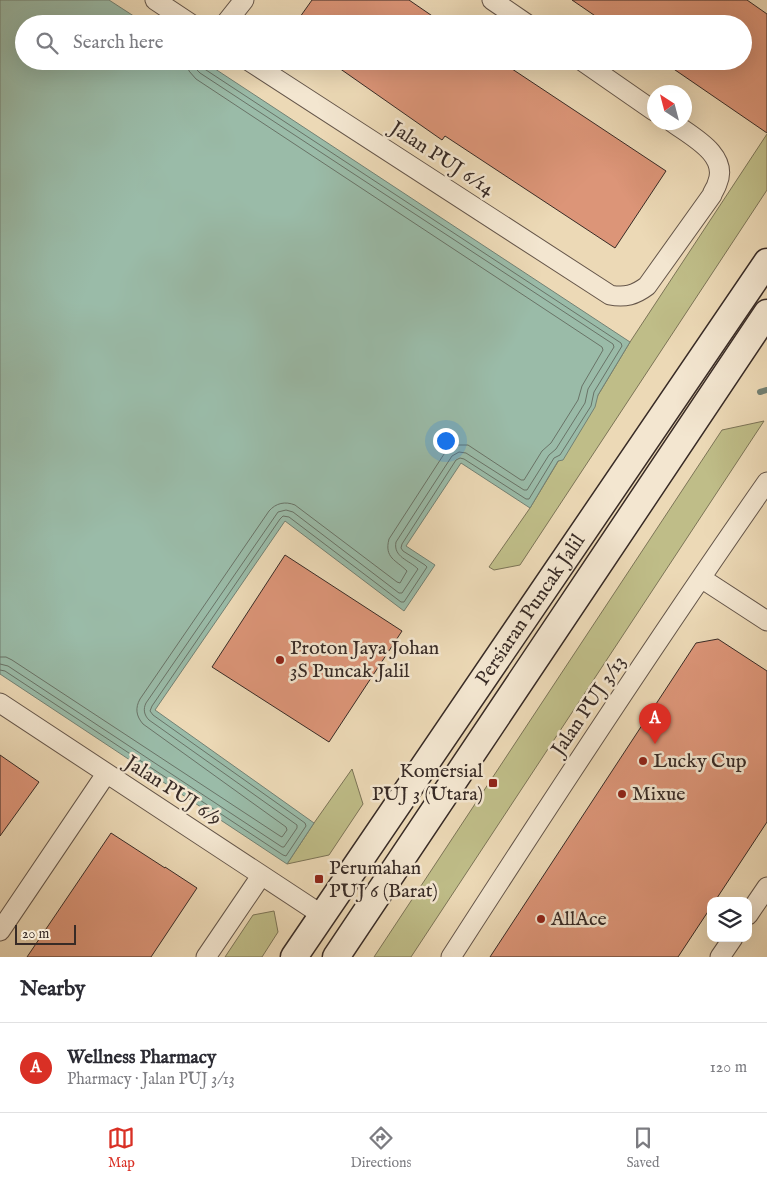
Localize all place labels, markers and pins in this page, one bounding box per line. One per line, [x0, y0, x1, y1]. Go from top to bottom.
place label: Proton Jaya Johan 3S Puncak Jalil [290, 636, 440, 684]
marker: Proton Jaya Johan 3S Puncak Jalil [274, 654, 286, 666]
pin: A [639, 703, 671, 744]
place label: Lucky Cup [653, 749, 747, 774]
marker: Lucky Cup [637, 755, 649, 767]
place label: Komersial PUJ 3 (Utara) [372, 759, 484, 807]
marker: Komersial PUJ 3 (Utara) [487, 777, 499, 789]
place label: Mixue [632, 782, 685, 807]
marker: Mixue [616, 788, 628, 800]
place label: Perumahan PUJ 6 (Barat) [329, 856, 438, 904]
marker: Perumahan PUJ 6 (Barat) [313, 873, 325, 885]
place label: AllAce [550, 907, 607, 932]
marker: AllAce [535, 913, 547, 925]

